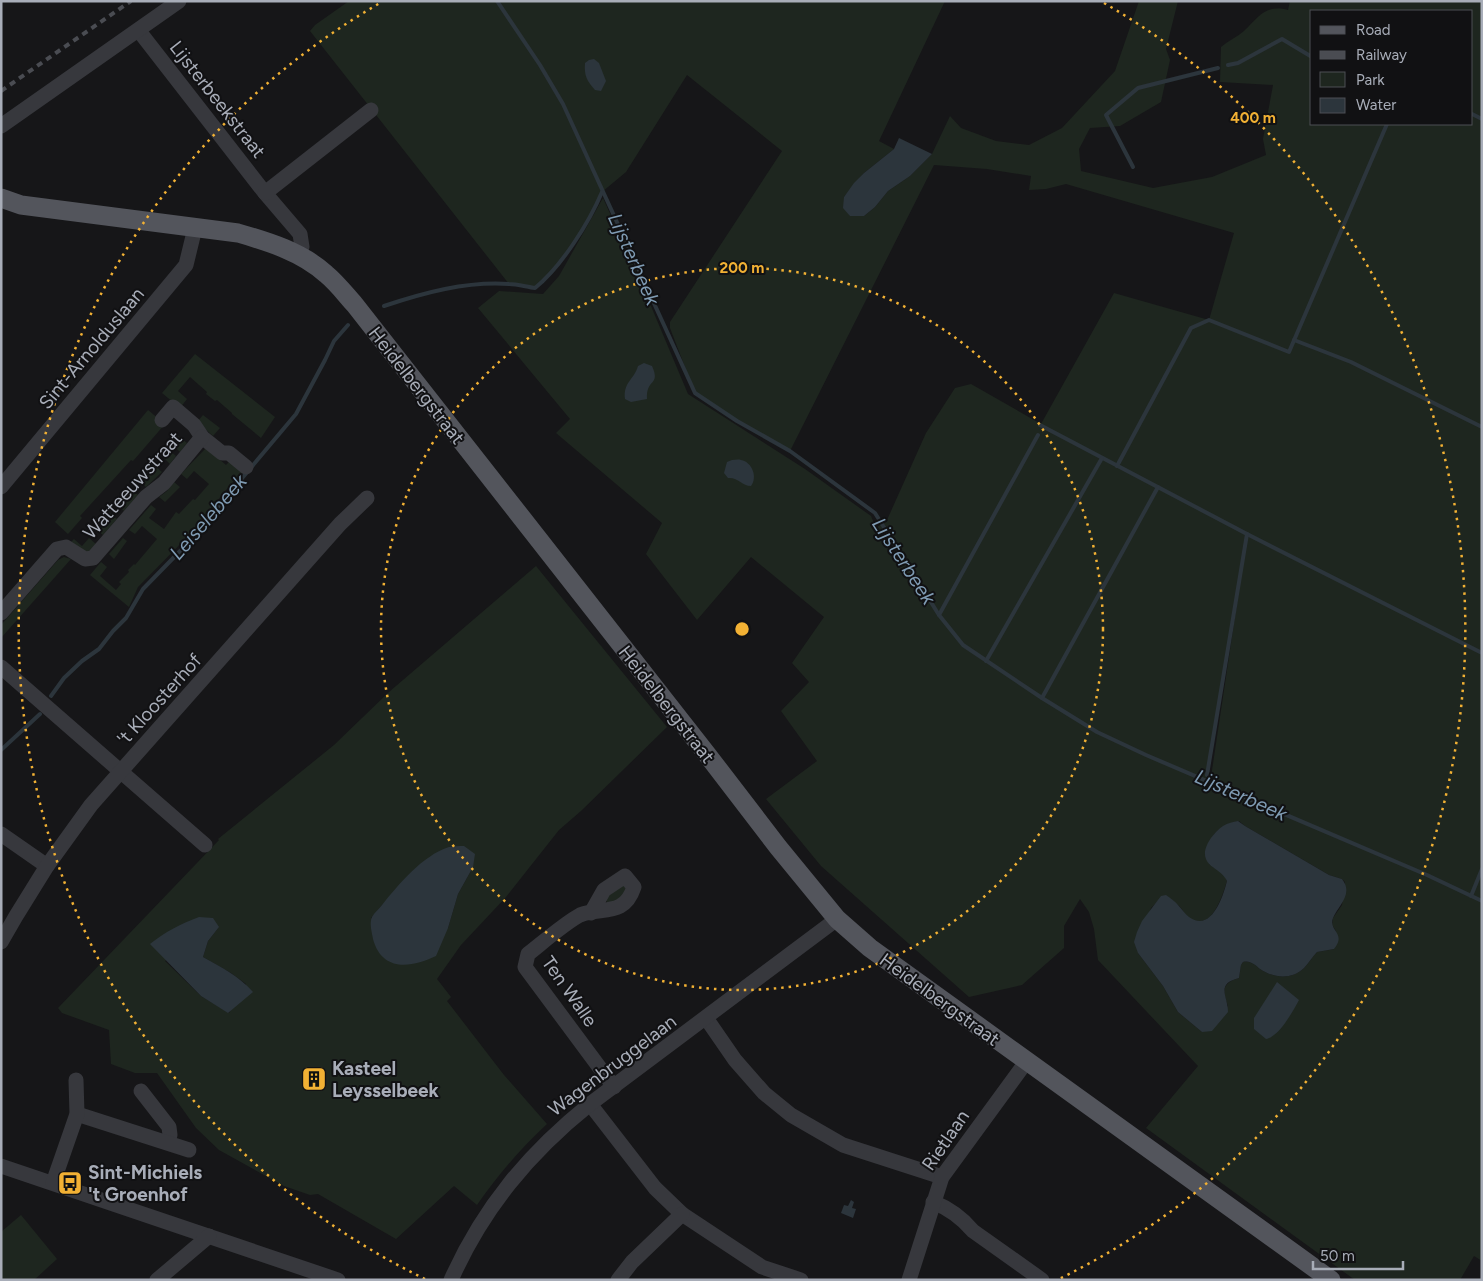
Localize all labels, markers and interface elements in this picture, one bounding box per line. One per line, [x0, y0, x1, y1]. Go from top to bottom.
legend [1310, 10, 1473, 125]
text: Road [1356, 21, 1391, 39]
street label: Lijsterbeekstraat [165, 36, 270, 162]
text: Railway [1356, 46, 1407, 64]
text: Park [1356, 71, 1385, 89]
text: Water [1356, 96, 1396, 114]
text: 400 m [1230, 109, 1276, 127]
water label: Lijsterbeek [603, 209, 665, 310]
text: 200 m [720, 259, 764, 277]
street label: Sint-Arnolduslaan [34, 283, 149, 414]
street label: Heidelbergstraat [364, 322, 470, 449]
street label: Watteeuwstraat [78, 427, 187, 544]
water label: Leiselebeek [164, 469, 252, 565]
water label: Lijsterbeek [867, 513, 942, 610]
centre of rings [733, 620, 751, 638]
street label: Heidelbergstraat [614, 641, 720, 768]
street label: 't Kloosterhof [112, 649, 206, 750]
water label: Lijsterbeek [1191, 764, 1292, 826]
street label: Heidelbergstraat [875, 948, 1004, 1051]
street label: Ten Walle [537, 952, 602, 1031]
street label: Wagenbruggelaan [544, 1010, 681, 1121]
place label: Kasteel Leysselbeek [332, 1057, 440, 1102]
building icon: Kasteel Leysselbeek [301, 1066, 327, 1092]
street label: Rietlaan [917, 1106, 974, 1175]
place label: Sint-Michiels 't Groenhof [88, 1161, 202, 1206]
bus stop icon: Sint-Michiels 't Groenhof [57, 1170, 83, 1196]
scale bar [1313, 1238, 1403, 1270]
text: 50 m [1320, 1247, 1355, 1265]

